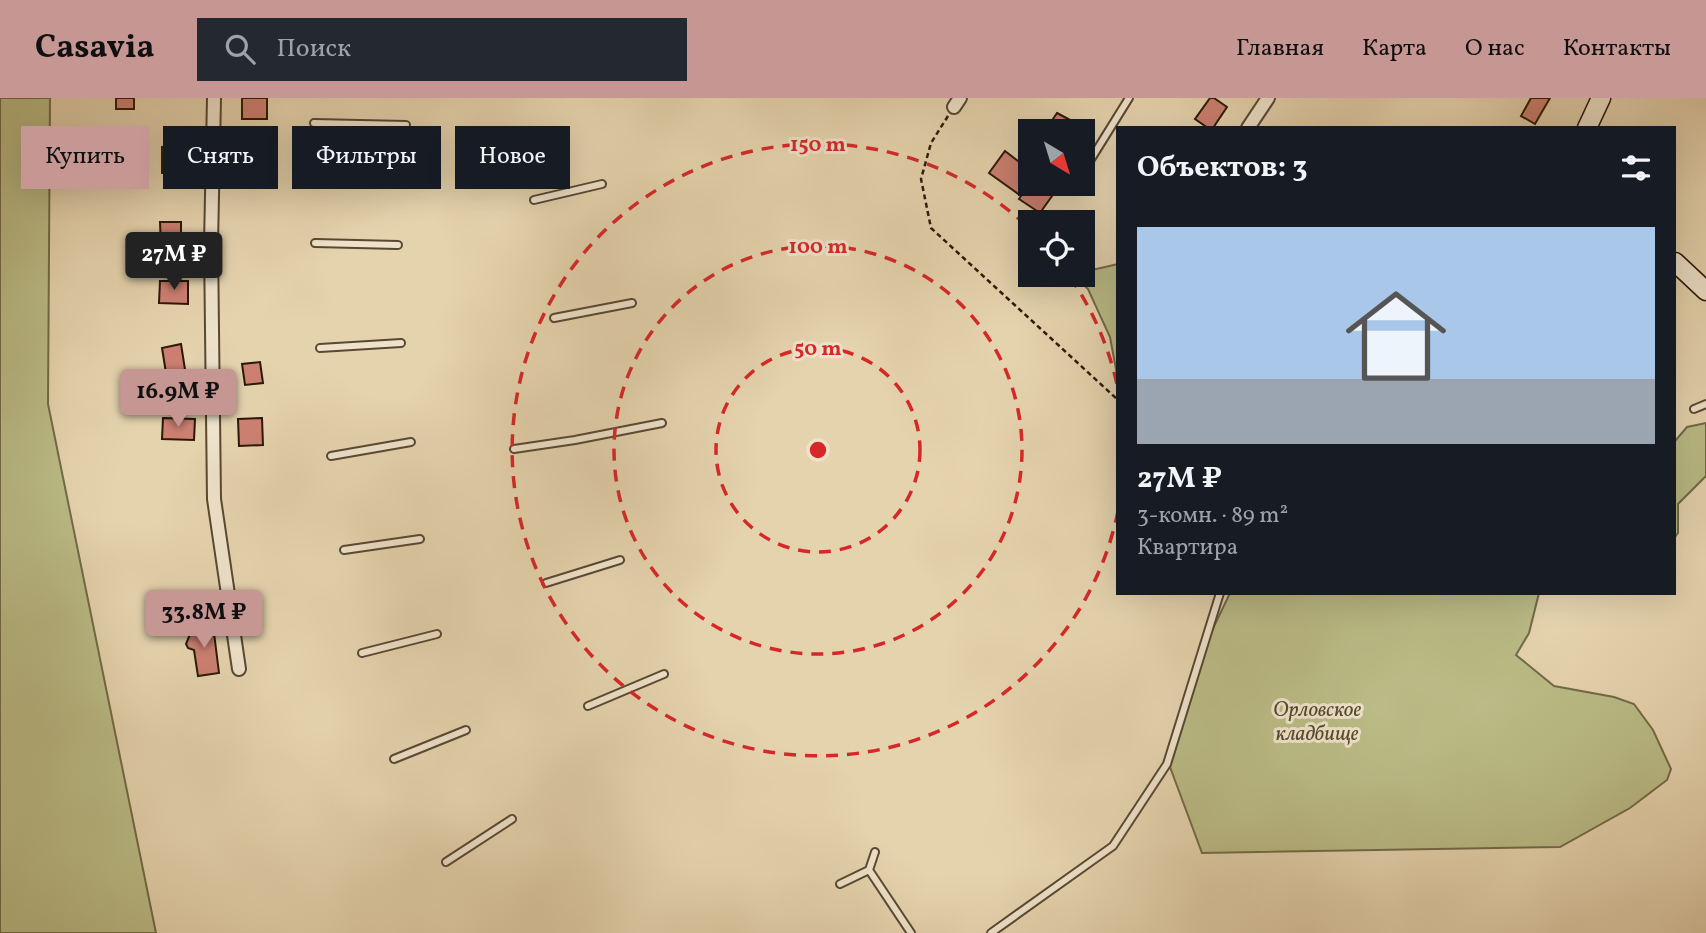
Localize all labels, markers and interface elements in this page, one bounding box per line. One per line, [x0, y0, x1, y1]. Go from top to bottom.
search box [197, 18, 687, 81]
text: Casavia [35, 26, 155, 72]
icon: search [221, 30, 259, 68]
text: Поиск [277, 31, 351, 67]
text: Главная [1236, 32, 1324, 66]
text: Карта [1362, 32, 1427, 66]
text: О нас [1465, 32, 1525, 66]
text: Контакты [1563, 32, 1671, 66]
north arrow [1018, 119, 1096, 196]
map controls [1018, 119, 1095, 287]
chip: Купить [21, 126, 149, 189]
chip: Снять [163, 126, 278, 189]
chip: Фильтры [292, 126, 441, 189]
chip: Новое [455, 126, 570, 189]
text: 150 m [790, 131, 846, 160]
text: Объектов: 3 [1137, 147, 1307, 189]
icon: filters [1617, 149, 1655, 187]
button: locate [1018, 210, 1095, 287]
pin: 27M ₽ [125, 232, 223, 292]
text: 100 m [788, 233, 848, 262]
text: 27M ₽ [141, 239, 207, 271]
icon: home [1333, 273, 1459, 399]
text: 50 m [794, 335, 842, 364]
pin: 16.9M ₽ [113, 370, 243, 429]
text: 16.9M ₽ [136, 376, 220, 408]
centre of rings [806, 438, 830, 462]
text: 27M ₽ [1137, 458, 1222, 500]
text: 3-комн. · 89 m² [1137, 500, 1288, 532]
text: Квартира [1137, 532, 1238, 564]
pin: 33.8M ₽ [139, 590, 269, 650]
text: 33.8M ₽ [161, 597, 247, 629]
park label: Орловское кладбище [1273, 696, 1361, 749]

